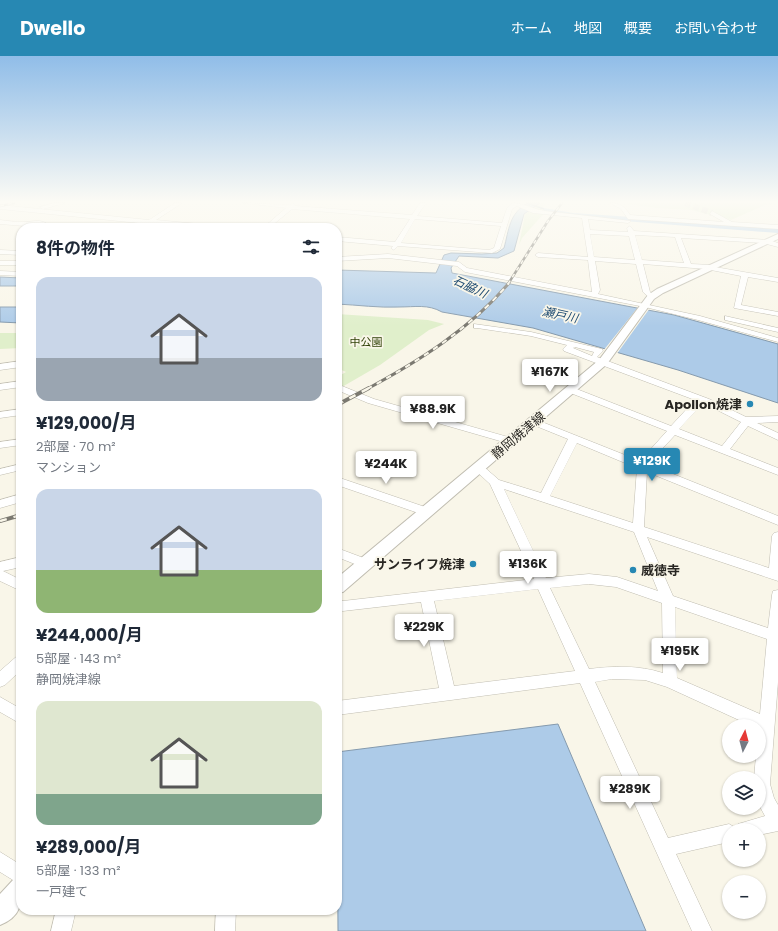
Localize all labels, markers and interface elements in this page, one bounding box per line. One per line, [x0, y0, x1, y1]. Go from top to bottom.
text: Dwello [20, 15, 85, 42]
text: ホーム [510, 18, 552, 38]
text: 地図 [574, 18, 602, 38]
text: 概要 [624, 18, 652, 38]
text: お問い合わせ [674, 18, 758, 38]
text: 8件の物件 [36, 236, 115, 260]
icon: filters [300, 236, 322, 258]
water label: 石脇川 [450, 271, 492, 303]
water label: 瀬戸川 [541, 302, 581, 327]
icon: home [143, 303, 215, 375]
park label: 中公園 [350, 334, 383, 350]
pin: ¥167K [522, 359, 578, 393]
text: ¥167K [531, 362, 569, 381]
place label: Apollon焼津 [665, 395, 742, 414]
pin: ¥88.9K [400, 396, 466, 430]
text: ¥88.9K [410, 399, 456, 418]
marker: Apollon焼津 [745, 399, 755, 409]
street label: 静岡焼津線 [487, 407, 549, 464]
text: ¥129,000/月 [36, 411, 137, 435]
text: 2部屋 · 70 m² [36, 437, 116, 456]
pin: ¥129K [624, 448, 680, 482]
pin: ¥244K [358, 451, 414, 485]
text: ¥129K [633, 451, 671, 470]
text: ¥244K [365, 454, 407, 473]
text: マンション [36, 458, 101, 477]
icon: home [143, 515, 215, 587]
pin: ¥136K [500, 551, 556, 585]
text: ¥136K [509, 554, 547, 573]
place label: サンライフ焼津 [374, 555, 465, 574]
marker: サンライフ焼津 [468, 559, 478, 569]
place label: 威徳寺 [641, 561, 680, 580]
marker: 威徳寺 [628, 565, 638, 575]
pin: ¥229K [396, 614, 452, 648]
text: ¥229K [404, 617, 444, 636]
text: ¥244,000/月 [36, 623, 143, 647]
pin: ¥195K [652, 638, 708, 672]
text: ¥195K [660, 641, 700, 660]
text: 5部屋 · 143 m² [36, 649, 121, 668]
text: 静岡焼津線 [36, 670, 101, 689]
north arrow [722, 719, 766, 763]
map controls [722, 719, 766, 919]
icon: home [143, 727, 215, 799]
button: layers [722, 771, 766, 815]
pin: ¥289K [602, 776, 658, 810]
text: ¥289K [609, 779, 651, 798]
button: + [722, 823, 766, 867]
text: ¥289,000/月 [36, 835, 141, 859]
text: 5部屋 · 133 m² [36, 861, 121, 880]
button: − [722, 875, 766, 919]
text: 一戸建て [36, 882, 88, 901]

